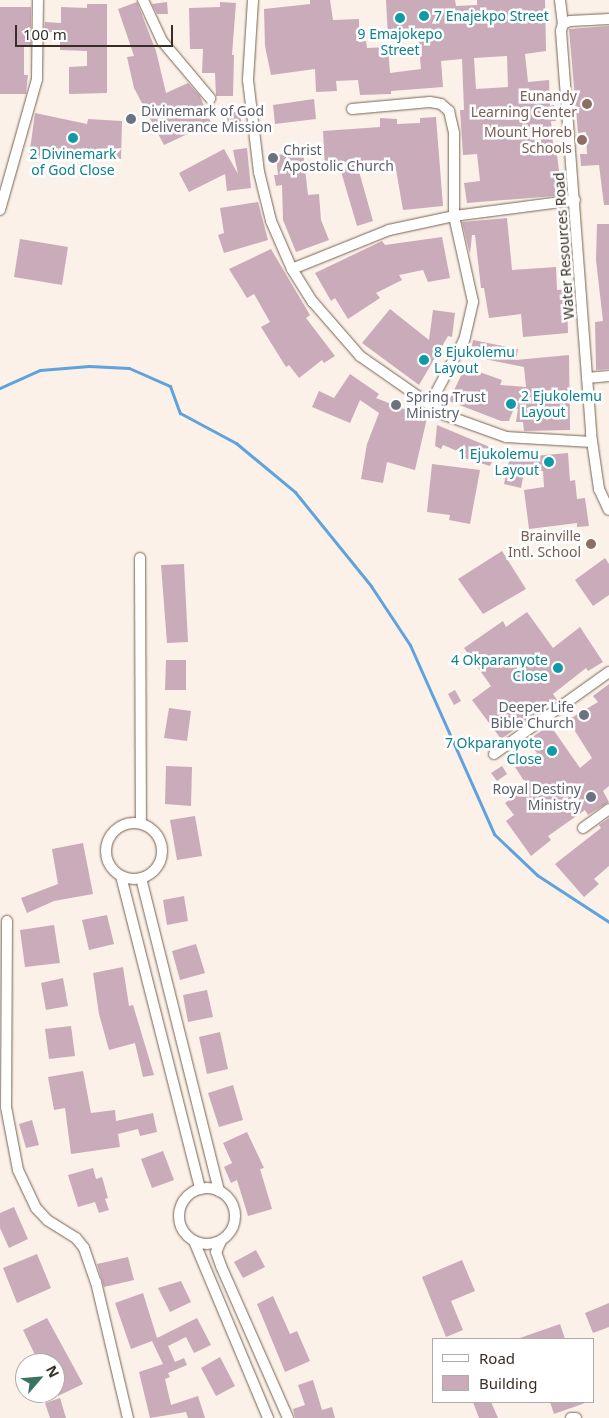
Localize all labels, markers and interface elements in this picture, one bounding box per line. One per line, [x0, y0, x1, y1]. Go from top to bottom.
place label: 7 Enajekpo Street [434, 8, 549, 24]
marker: 7 Enajekpo Street [418, 10, 430, 22]
marker: 9 Emajokepo Street [394, 12, 406, 24]
scale bar [18, 15, 175, 47]
text: 100 m [23, 24, 67, 44]
place label: 9 Emajokepo Street [358, 26, 442, 58]
place label: Eunandy Learning Center [471, 88, 577, 120]
marker: Eunandy Learning Center [581, 98, 593, 110]
place label: Divinemark of God Deliverance Mission [141, 103, 272, 136]
marker: Divinemark of God Deliverance Mission [125, 113, 137, 125]
place label: Mount Horeb Schools [484, 124, 572, 156]
marker: 2 Divinemark of God Close [67, 132, 79, 144]
marker: Mount Horeb Schools [576, 134, 588, 146]
place label: Christ Apostolic Church [283, 142, 394, 174]
place label: 2 Divinemark of God Close [30, 146, 116, 178]
marker: Christ Apostolic Church [267, 152, 279, 164]
street label: Water Resources Road [550, 172, 578, 320]
place label: 8 Ejukolemu Layout [434, 344, 515, 377]
marker: 8 Ejukolemu Layout [418, 354, 430, 366]
place label: 2 Ejukolemu Layout [521, 388, 602, 421]
place label: Spring Trust Ministry [406, 389, 486, 422]
marker: 2 Ejukolemu Layout [505, 398, 517, 410]
marker: Spring Trust Ministry [390, 399, 402, 411]
place label: 1 Ejukolemu Layout [458, 446, 539, 478]
marker: 1 Ejukolemu Layout [543, 456, 555, 468]
place label: Brainville Intl. School [508, 528, 581, 560]
marker: Brainville Intl. School [585, 538, 597, 550]
place label: 4 Okparanyote Close [451, 652, 548, 684]
marker: 4 Okparanyote Close [552, 662, 564, 674]
place label: Deeper Life Bible Church [491, 699, 574, 732]
marker: Deeper Life Bible Church [578, 709, 590, 721]
place label: 7 Okparanyote Close [445, 735, 542, 768]
marker: 7 Okparanyote Close [546, 745, 558, 757]
place label: Royal Destiny Ministry [493, 781, 581, 814]
marker: Royal Destiny Ministry [585, 791, 597, 803]
legend [432, 1338, 594, 1403]
text: Road [479, 1348, 515, 1368]
north arrow [15, 1353, 65, 1403]
text: N [42, 1362, 64, 1381]
text: Building [479, 1373, 537, 1393]

